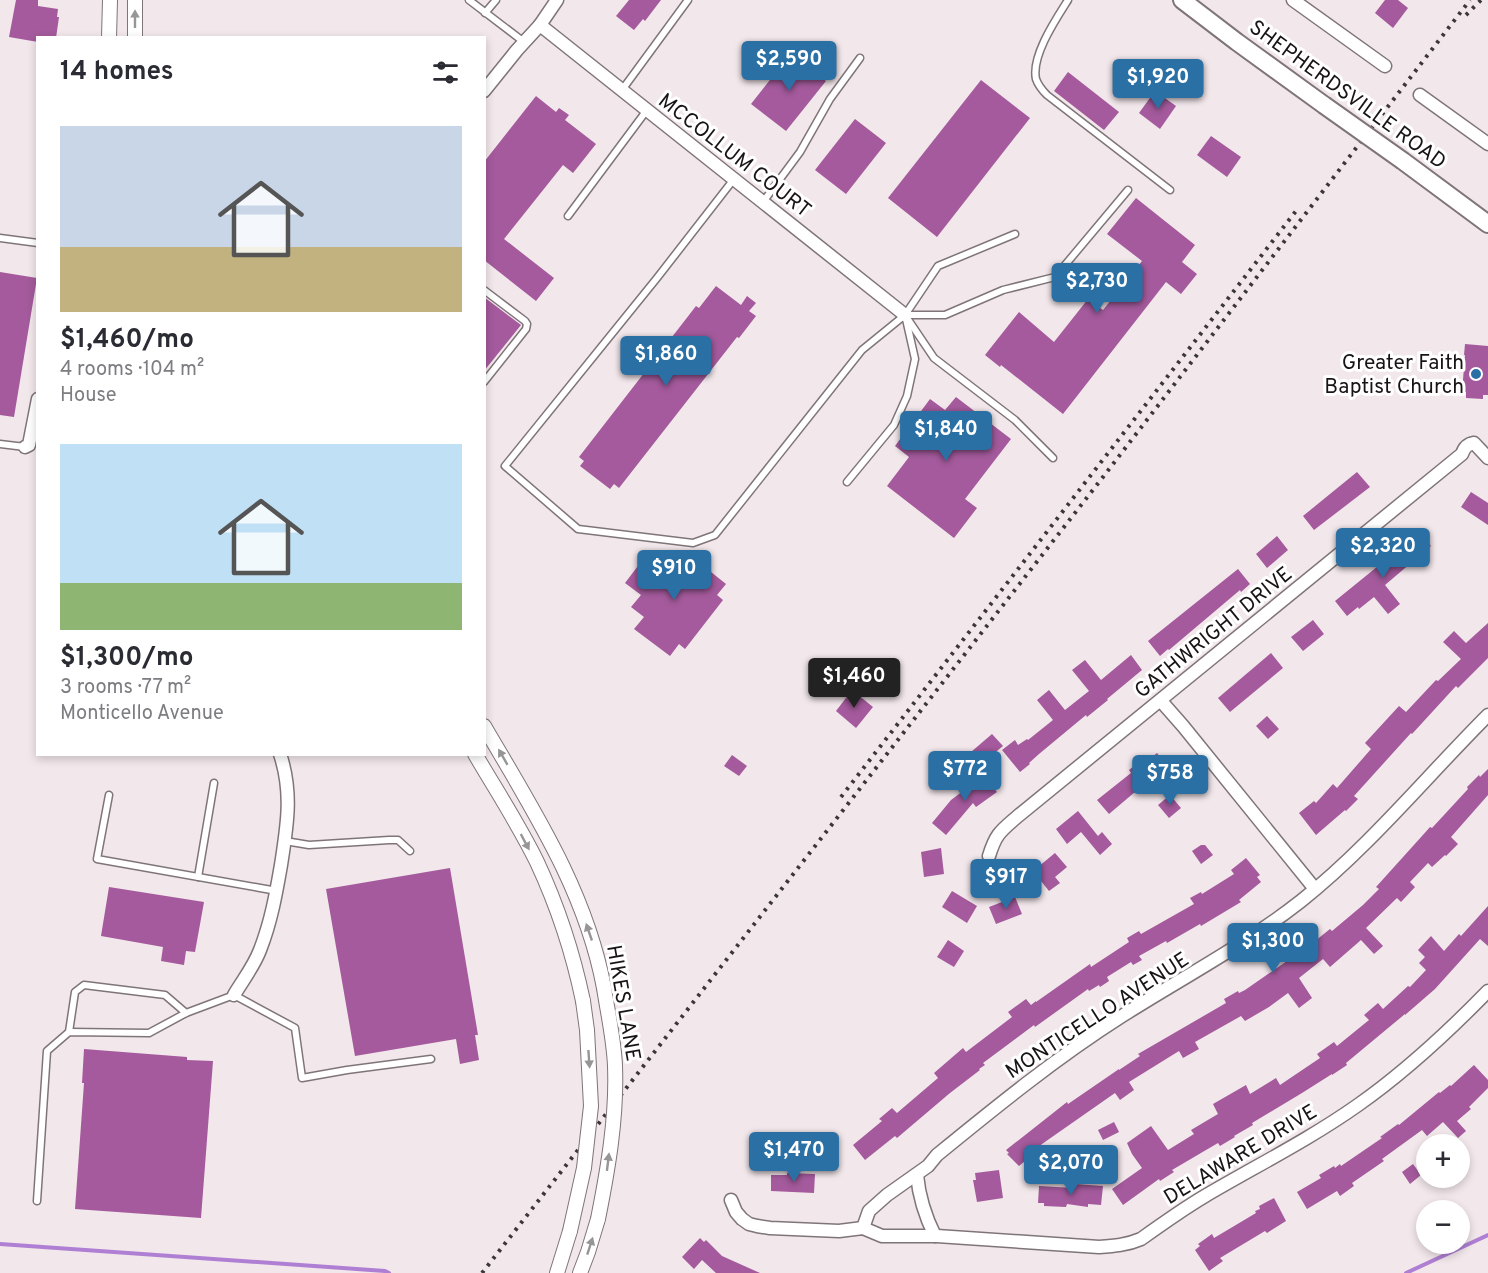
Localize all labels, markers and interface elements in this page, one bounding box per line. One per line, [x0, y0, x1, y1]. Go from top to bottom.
one-way arrow [130, 9, 140, 28]
street label: SHEPHERDSVILLE ROAD [1243, 15, 1451, 176]
pin: $2,590 [740, 41, 838, 92]
text: $2,590 [755, 47, 823, 73]
text: 14 homes [60, 56, 174, 89]
icon: filters [429, 56, 462, 89]
pin: $1,920 [1109, 59, 1207, 110]
text: $1,920 [1127, 65, 1189, 91]
street label: MCCOLLUM COURT [652, 88, 816, 224]
icon: home [207, 165, 315, 273]
pin: $2,730 [1048, 263, 1146, 314]
text: $2,730 [1066, 269, 1128, 295]
text: $1,460/mo [60, 324, 194, 357]
pin: $1,860 [617, 336, 715, 387]
text: $1,860 [634, 342, 698, 368]
place label: Greater Faith Baptist Church [1324, 350, 1464, 401]
text: 4 rooms · 104 m² [60, 357, 204, 383]
marker: Greater Faith Baptist Church [1469, 367, 1483, 381]
text: House [60, 383, 116, 409]
pin: $1,840 [897, 411, 995, 462]
text: $1,840 [914, 417, 978, 443]
icon: home [207, 483, 315, 591]
pin: $2,320 [1334, 528, 1432, 579]
text: $2,320 [1350, 534, 1416, 560]
pin: $910 [638, 550, 710, 601]
text: $910 [651, 556, 697, 582]
street label: GATHWRIGHT DRIVE [1130, 561, 1298, 705]
text: $1,300/mo [60, 642, 194, 675]
pin: $1,460 [805, 658, 903, 709]
text: $1,460 [822, 664, 886, 690]
text: 3 rooms · 77 m² [60, 675, 191, 701]
text: Monticello Avenue [60, 701, 224, 727]
one-way arrow [497, 749, 508, 765]
pin: $772 [929, 751, 1001, 802]
pin: $758 [1134, 755, 1206, 806]
text: $772 [942, 757, 988, 783]
text: $758 [1146, 761, 1194, 787]
one-way arrow [520, 833, 530, 850]
pin: $917 [970, 859, 1042, 910]
text: $917 [984, 865, 1028, 891]
one-way arrow [583, 922, 593, 940]
pin: $1,300 [1224, 923, 1322, 974]
text: $1,300 [1241, 929, 1305, 955]
street label: HIKES LANE [599, 943, 646, 1063]
street label: MONTICELLO AVENUE [1001, 947, 1195, 1086]
one-way arrow [584, 1050, 593, 1069]
street label: DELAWARE DRIVE [1159, 1099, 1322, 1212]
pin: $1,470 [745, 1132, 843, 1183]
map controls [1416, 1134, 1470, 1254]
button: + [1416, 1134, 1470, 1188]
text: $1,470 [763, 1138, 825, 1164]
pin: $2,070 [1022, 1145, 1120, 1196]
text: $2,070 [1038, 1151, 1104, 1177]
one-way arrow [603, 1152, 613, 1171]
button: − [1416, 1200, 1470, 1254]
one-way arrow [586, 1237, 595, 1255]

